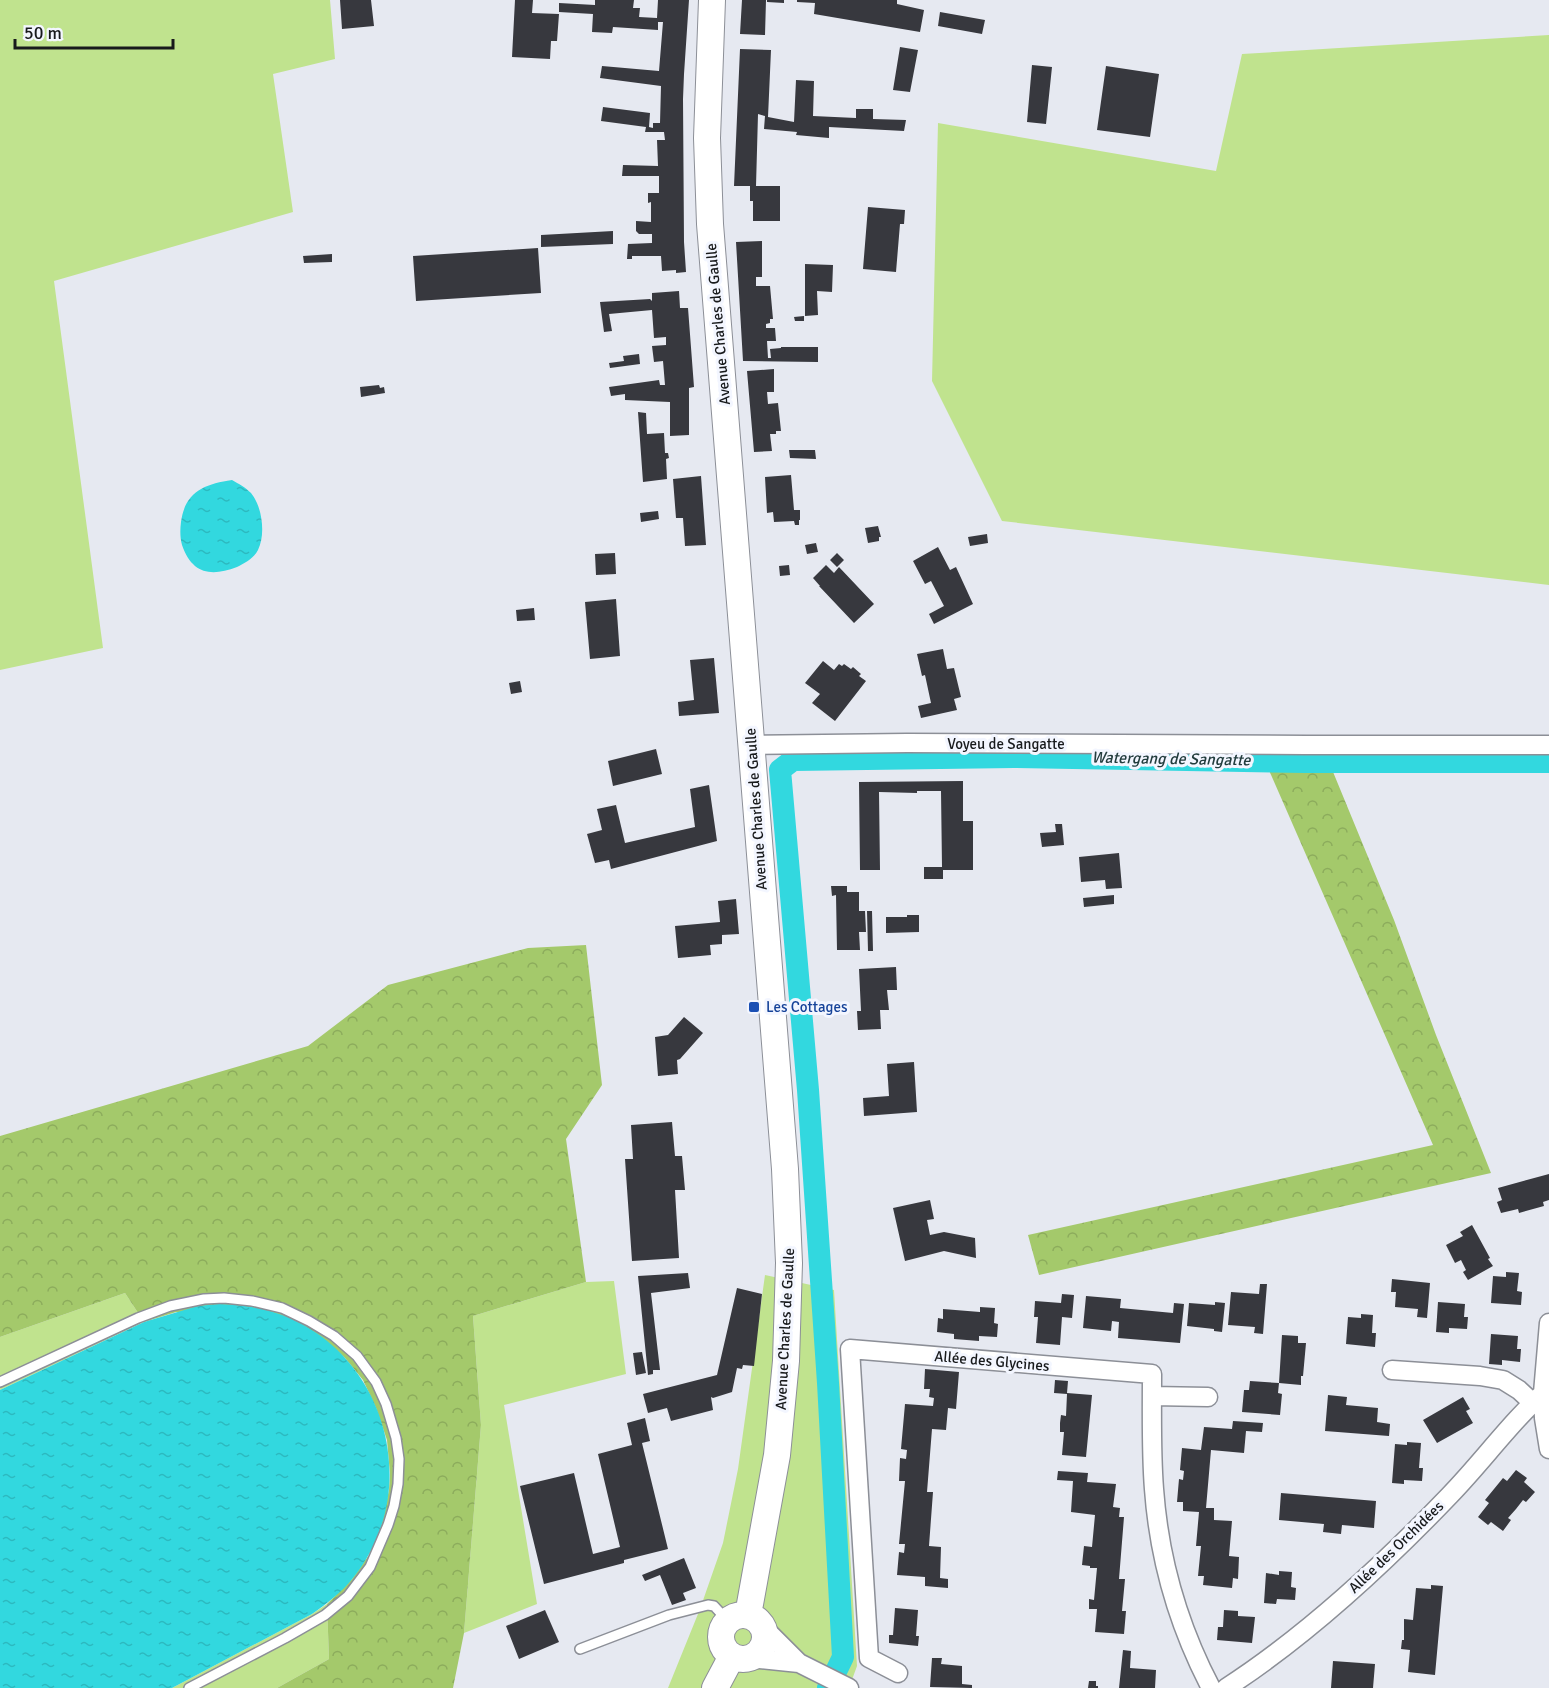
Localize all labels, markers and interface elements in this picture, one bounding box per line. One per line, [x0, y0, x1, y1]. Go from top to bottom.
scale bar [15, 12, 172, 50]
text: 50 m [24, 22, 62, 44]
street label: Avenue Charles de Gaulle [702, 242, 734, 406]
street label: Avenue Charles de Gaulle [741, 727, 771, 891]
street label: Voyeu de Sangatte [947, 735, 1065, 753]
water label: Watergang de Sangatte [1092, 748, 1251, 770]
place label: Les Cottages [766, 998, 848, 1016]
marker: Les Cottages [747, 1000, 761, 1014]
street label: Avenue Charles de Gaulle [772, 1247, 798, 1411]
street label: Allée des Glycines [934, 1347, 1051, 1375]
street label: Allée des Orchidées [1345, 1497, 1448, 1597]

